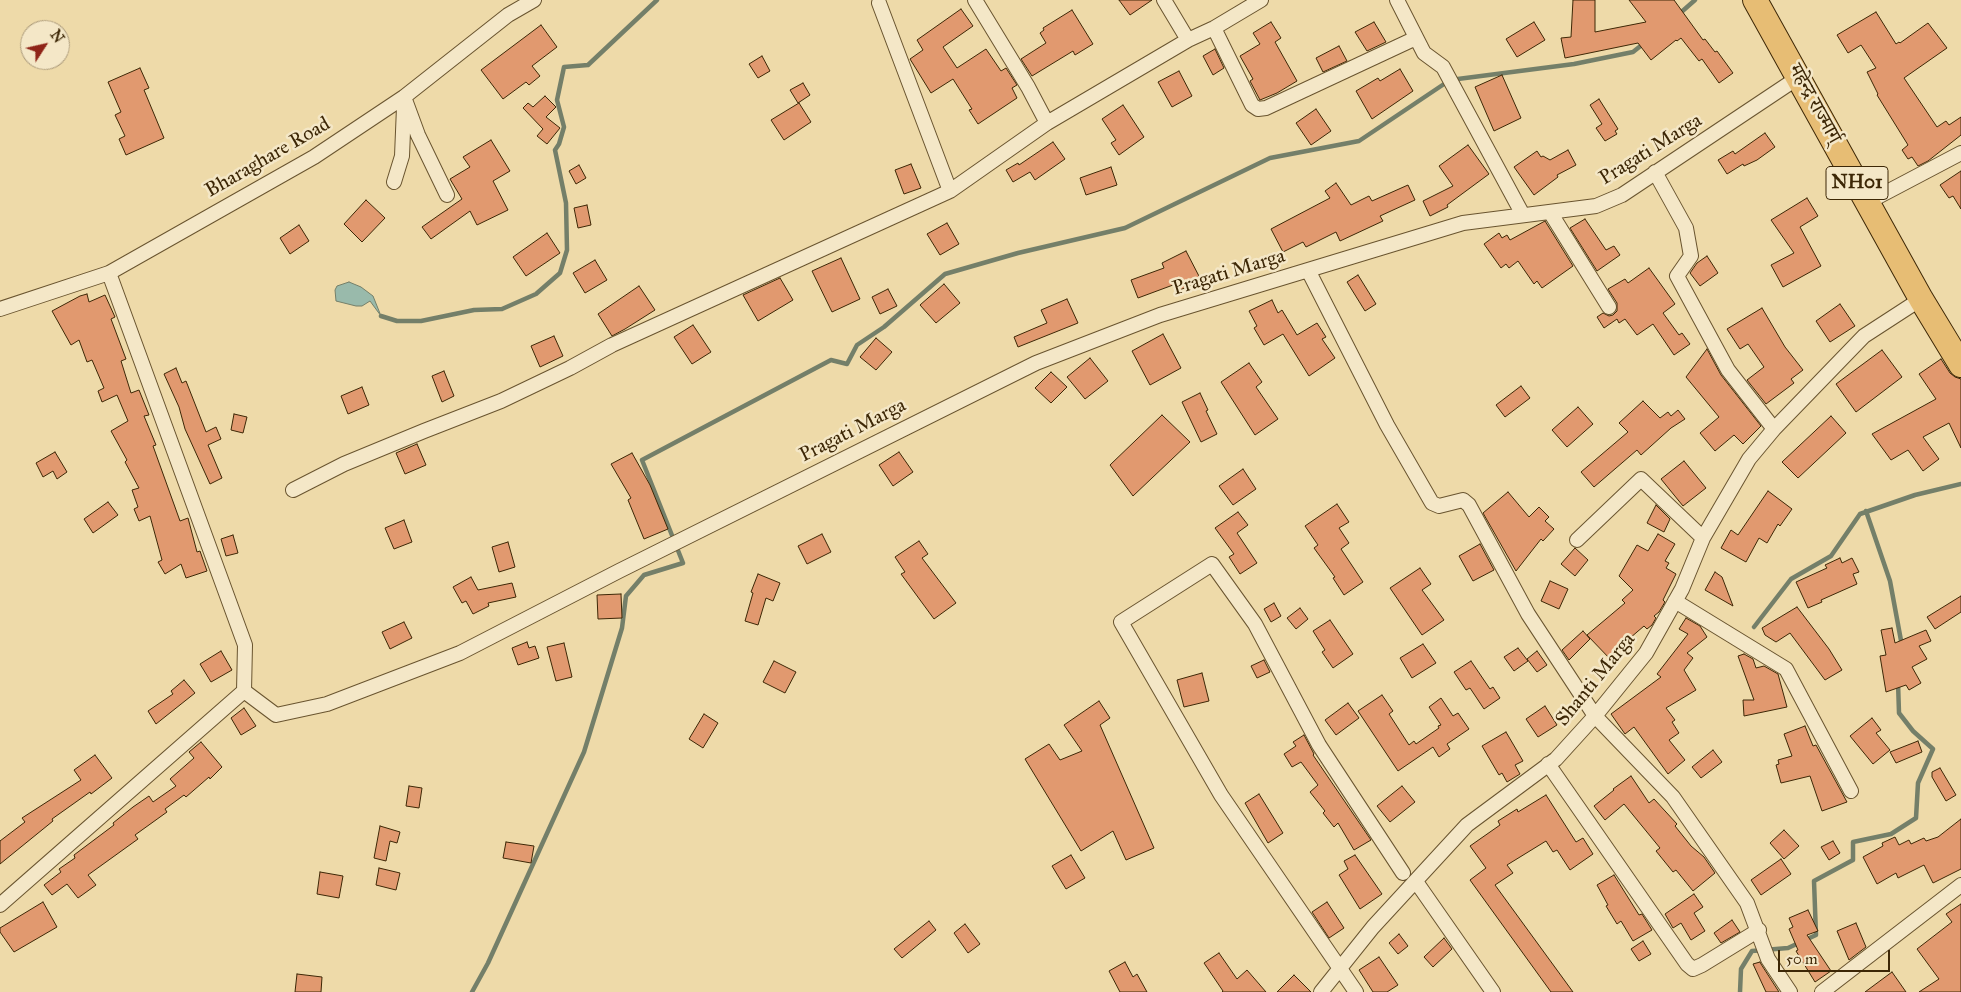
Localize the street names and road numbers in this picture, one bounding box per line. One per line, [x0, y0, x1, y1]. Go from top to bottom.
street label: महेन्द्र राज्मार्ग् [1782, 60, 1846, 148]
street label: Pragati Marga [1595, 109, 1707, 191]
street label: Bharaghare Road [201, 113, 335, 203]
road number: NH01 [1826, 167, 1888, 200]
street label: Pragati Marga [1170, 245, 1288, 301]
street label: Pragati Marga [796, 394, 910, 468]
street label: Shanti Marga [1551, 629, 1641, 731]

